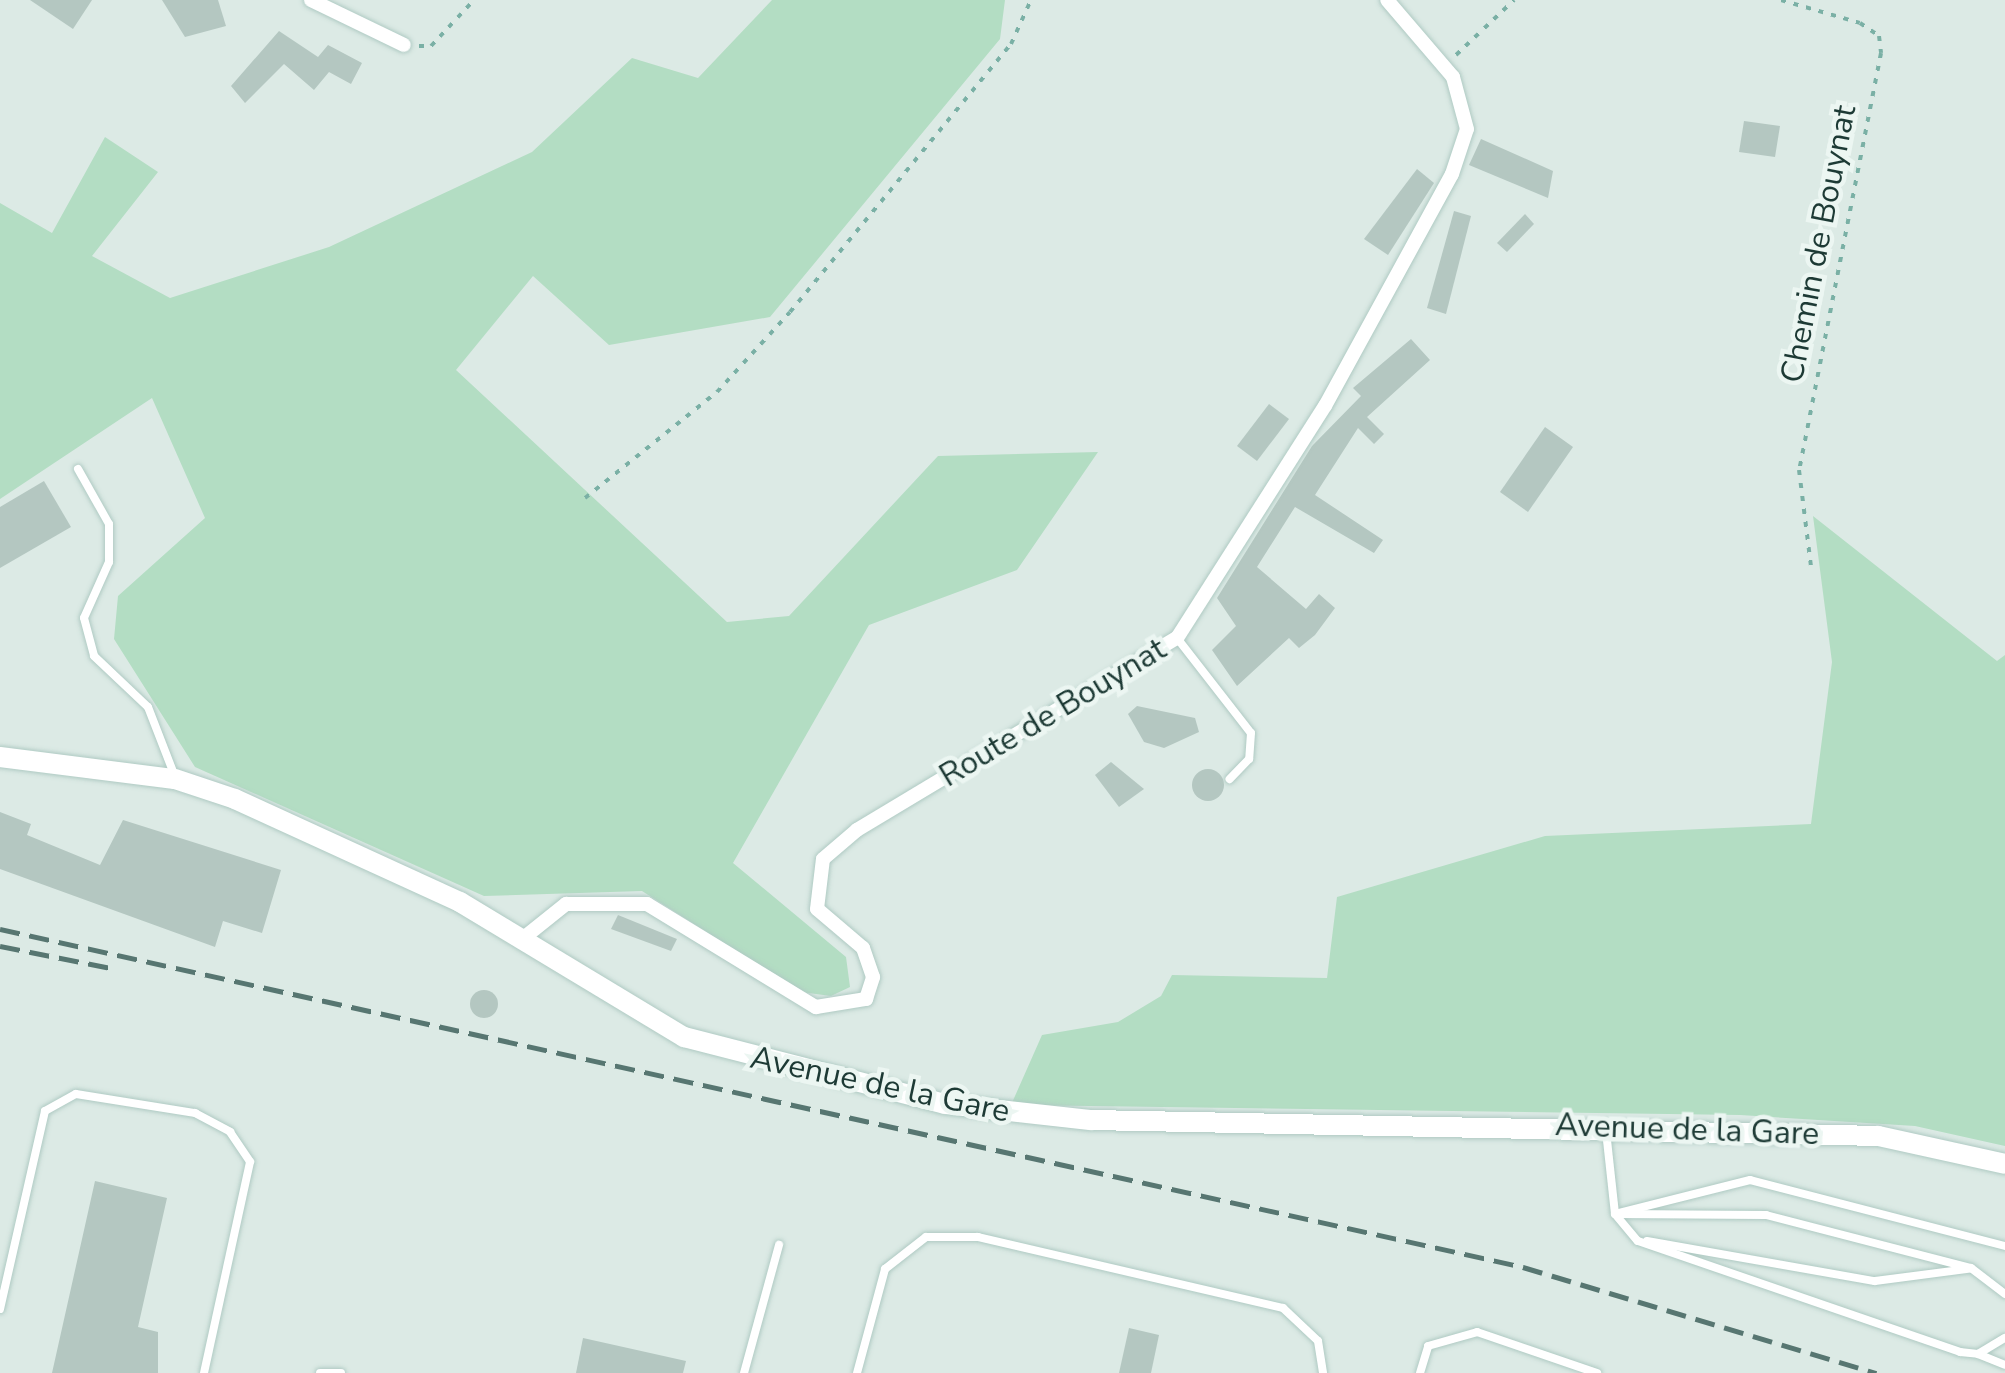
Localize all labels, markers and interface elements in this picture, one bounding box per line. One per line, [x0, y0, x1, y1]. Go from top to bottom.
street label: Chemin de Bouynat [1773, 102, 1865, 386]
street label: Route de Bouynat [933, 630, 1173, 796]
street label: Avenue de la Gare [747, 1039, 1013, 1131]
street label: Avenue de la Gare [1554, 1106, 1820, 1154]

